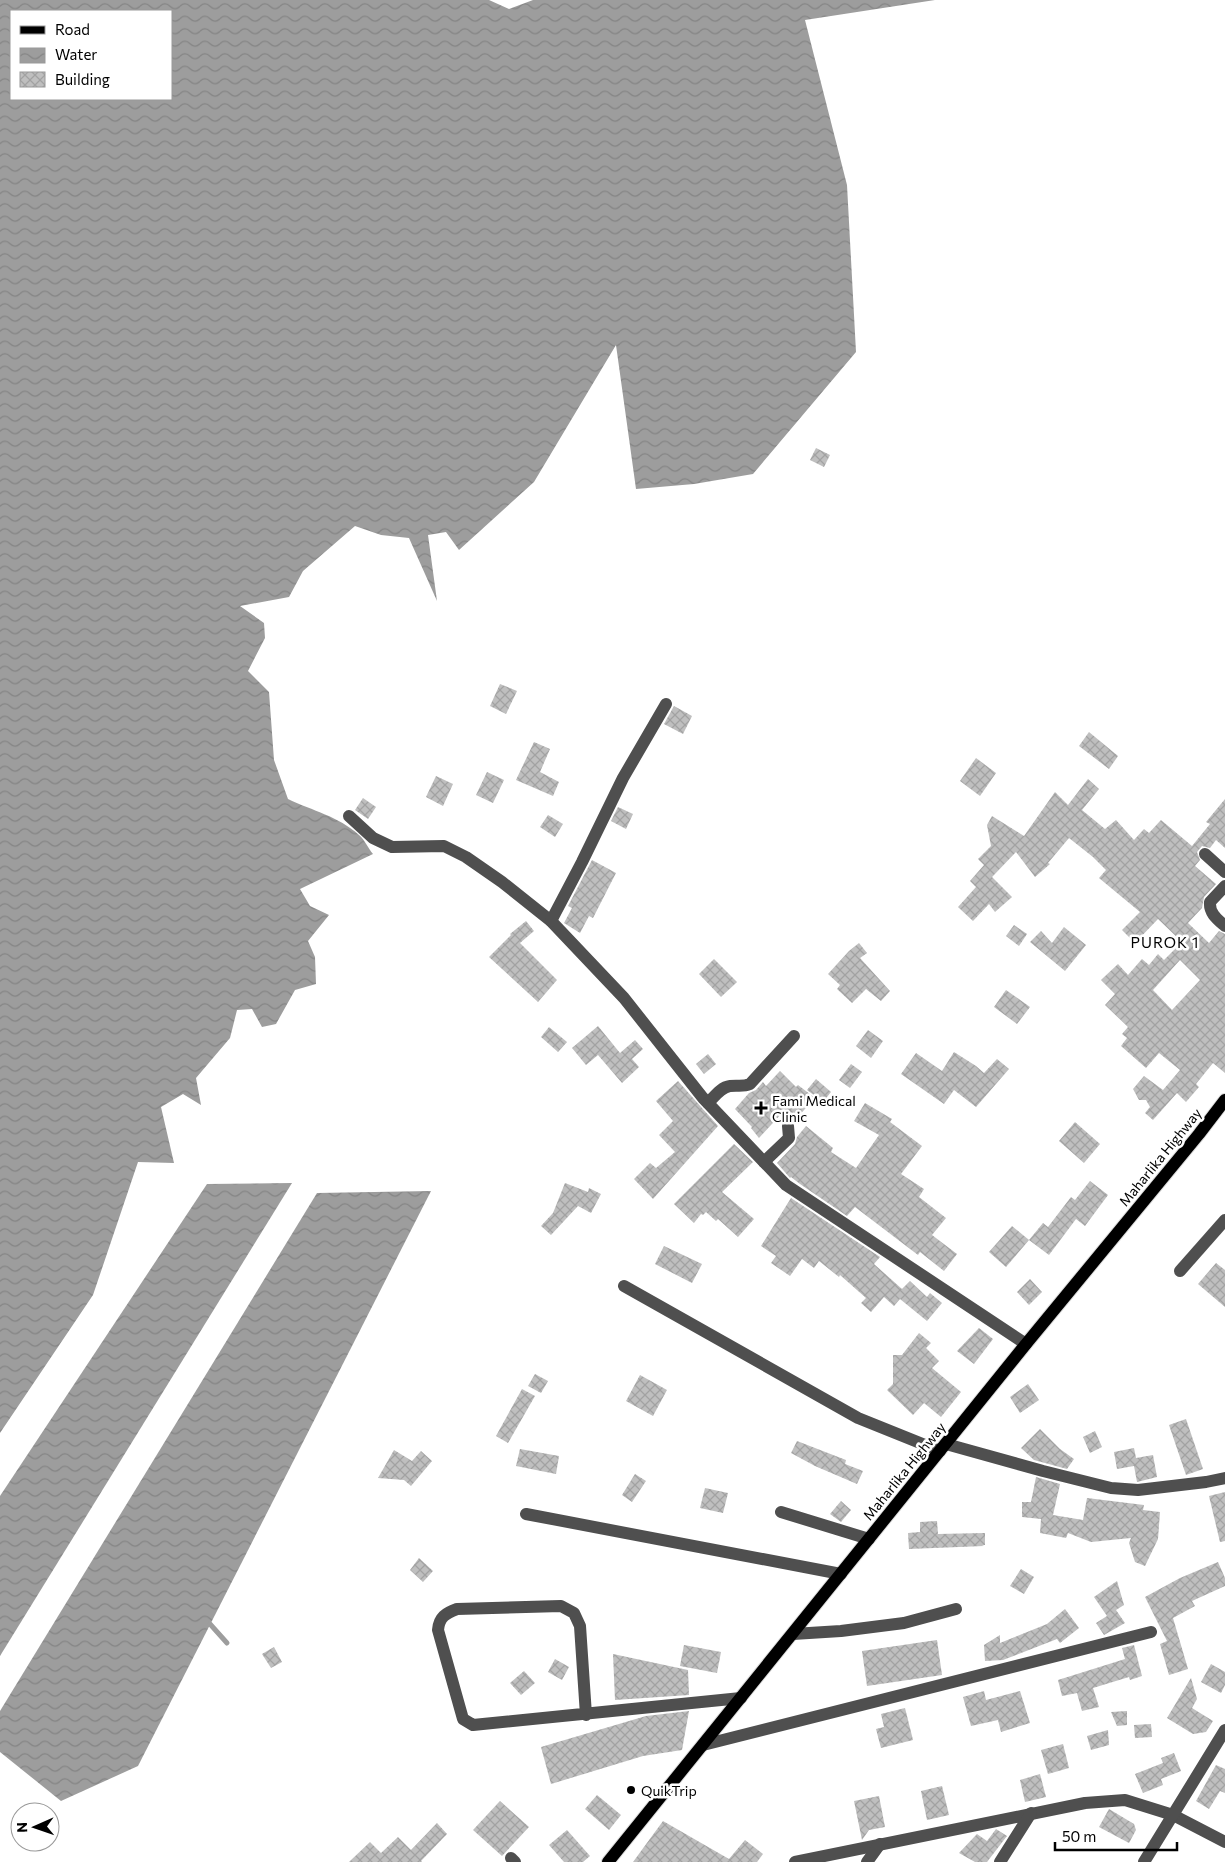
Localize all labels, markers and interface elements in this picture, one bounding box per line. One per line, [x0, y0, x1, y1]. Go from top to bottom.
legend [10, 10, 172, 100]
text: Road [55, 20, 90, 38]
text: Water [55, 45, 97, 63]
text: Building [55, 70, 110, 88]
district label: PUROK 1 [1131, 933, 1199, 951]
place label: Fami Medical Clinic [772, 1092, 856, 1125]
marker: Fami Medical Clinic [754, 1101, 768, 1115]
street label: Maharlika Highway [1115, 1105, 1205, 1209]
street label: Maharlika Highway [859, 1419, 949, 1523]
place label: QuikTrip [641, 1782, 697, 1799]
marker: QuikTrip [625, 1784, 637, 1796]
north arrow [10, 1802, 60, 1852]
scale bar [1055, 1820, 1178, 1852]
text: N [13, 1822, 30, 1833]
text: 50 m [1062, 1827, 1096, 1845]

